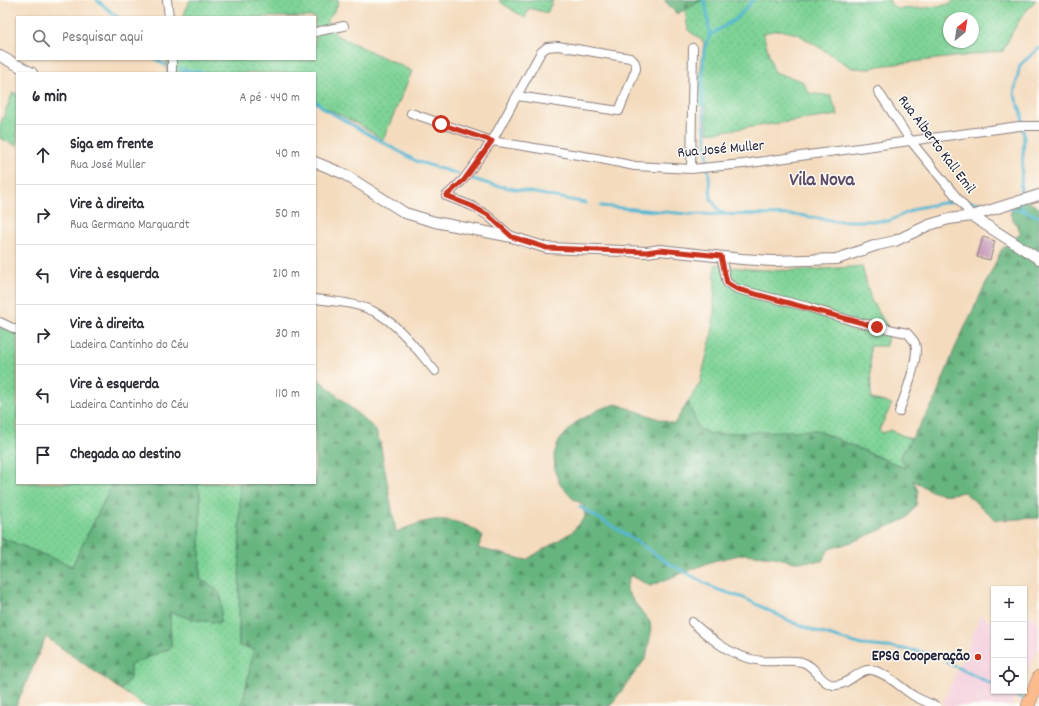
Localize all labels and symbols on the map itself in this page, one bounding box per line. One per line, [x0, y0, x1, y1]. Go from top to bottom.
north arrow [943, 12, 979, 48]
street label: Rua Alberto Kall Emil [892, 91, 981, 199]
route start [432, 115, 450, 133]
street label: Rua José Muller [677, 135, 766, 165]
district label: Vila Nova [789, 168, 856, 195]
route end [868, 318, 886, 336]
place label: EPSG Cooperação [872, 646, 970, 668]
marker: EPSG Cooperação [973, 652, 983, 662]

